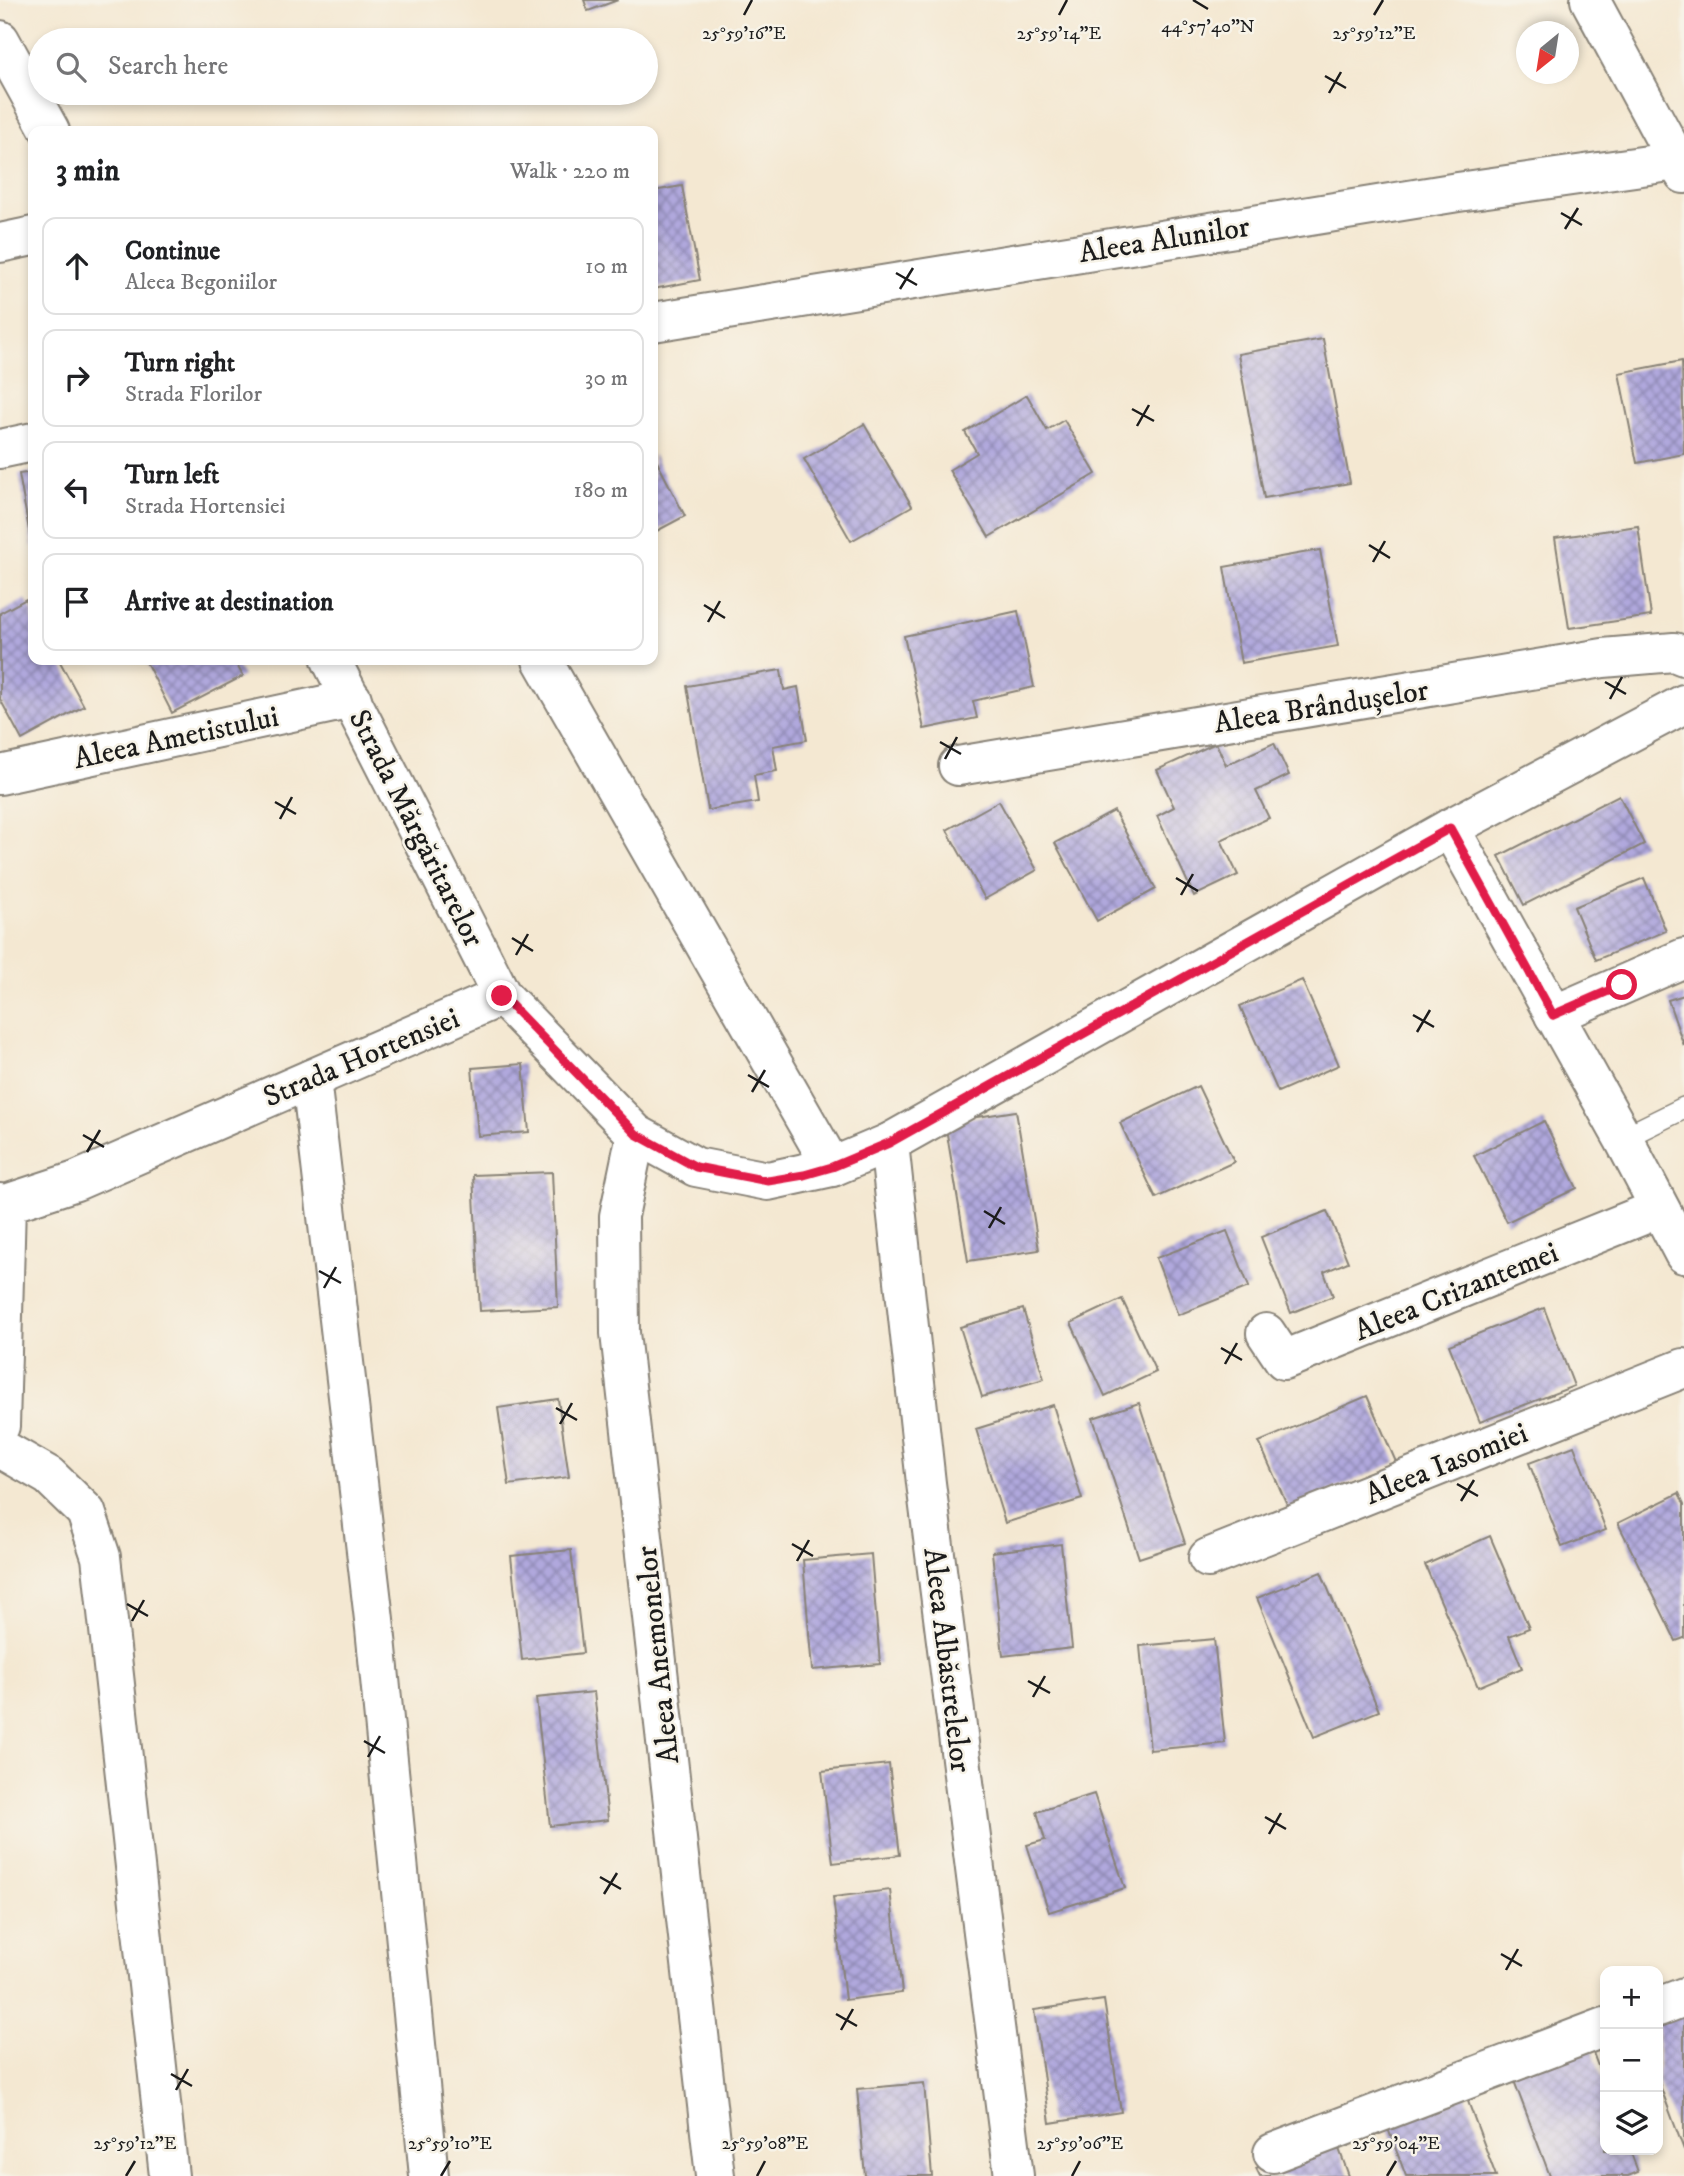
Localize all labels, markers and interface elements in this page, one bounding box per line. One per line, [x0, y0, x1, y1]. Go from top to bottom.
text: 44°57'40"N [1161, 16, 1255, 38]
north arrow [1516, 21, 1579, 84]
text: 25°59'16"E [702, 23, 786, 45]
text: 25°59'14"E [1017, 23, 1102, 45]
text: 25°59'12"E [1332, 23, 1416, 45]
search box [28, 28, 658, 105]
icon: search [52, 48, 90, 86]
text: Search here [108, 50, 228, 83]
text: 3 min [56, 153, 120, 190]
text: Walk · 220 m [510, 157, 630, 186]
street label: Aleea Alunilor [1076, 209, 1252, 272]
text: Continue [125, 235, 220, 268]
icon: ahead [58, 247, 96, 285]
text: 10 m [585, 252, 628, 281]
text: Aleea Begoniilor [125, 268, 277, 297]
text: Turn right [125, 347, 235, 380]
icon: right [58, 359, 96, 397]
text: 30 m [585, 364, 628, 393]
text: Strada Florilor [125, 380, 262, 409]
text: Turn left [125, 459, 219, 492]
icon: left [58, 471, 96, 509]
text: 180 m [573, 476, 628, 505]
text: Strada Hortensiei [125, 492, 286, 521]
icon: arrive [58, 583, 96, 621]
text: Arrive at destination [125, 586, 334, 619]
street label: Aleea Brândușelor [1211, 672, 1431, 743]
street label: Aleea Ametistului [70, 699, 282, 778]
street label: Strada Mărgăritarelor [340, 704, 491, 954]
route start [1606, 969, 1637, 1000]
route end [486, 980, 517, 1011]
street label: Strada Hortensiei [258, 1000, 465, 1116]
street label: Aleea Crizantemei [1349, 1235, 1564, 1350]
street label: Aleea Iasomiei [1360, 1415, 1533, 1514]
street label: Aleea Anemonelor [629, 1544, 688, 1766]
street label: Aleea Albăstrelelor [914, 1546, 979, 1775]
map controls [1600, 1966, 1663, 2155]
button: + [1600, 1966, 1663, 2029]
button: − [1600, 2029, 1663, 2092]
button: layers [1600, 2092, 1663, 2155]
text: 25°59'12"E [93, 2133, 177, 2155]
text: 25°59'10"E [408, 2133, 492, 2155]
text: 25°59'08"E [722, 2133, 808, 2155]
text: 25°59'06"E [1037, 2133, 1124, 2155]
text: 25°59'04"E [1352, 2133, 1440, 2155]

